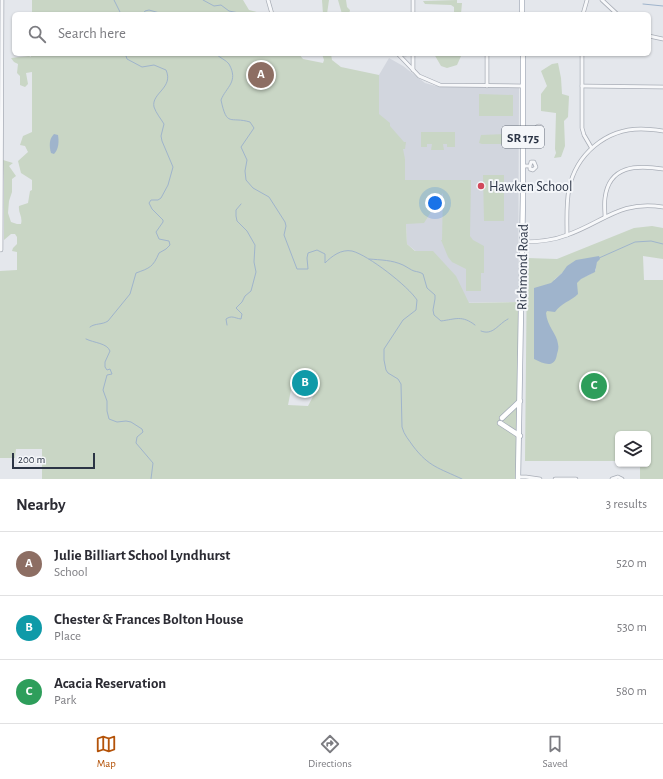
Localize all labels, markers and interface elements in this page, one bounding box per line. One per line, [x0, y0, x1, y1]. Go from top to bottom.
search box [12, 12, 651, 56]
icon: search [26, 23, 48, 45]
text: Search here [58, 26, 126, 41]
pin: A [248, 60, 274, 90]
road number: SR 175 [502, 126, 544, 148]
place label: Hawken School [489, 180, 572, 194]
marker: Hawken School [476, 181, 486, 191]
your location [425, 193, 445, 213]
street label: Richmond Road [515, 224, 531, 310]
pin: B [292, 368, 318, 398]
pin: C [581, 371, 607, 401]
map controls [615, 431, 651, 467]
button: layers [615, 431, 651, 467]
scale bar [12, 451, 95, 470]
text: 200 m [18, 454, 45, 465]
text: Nearby [16, 496, 66, 513]
text: 3 results [606, 498, 647, 511]
text: Julie Billiart School Lyndhurst [54, 548, 230, 563]
text: A [25, 557, 33, 570]
text: 520 m [616, 557, 647, 570]
text: School [54, 566, 88, 579]
text: Chester & Frances Bolton House [54, 612, 243, 627]
text: B [25, 621, 33, 634]
text: 530 m [617, 621, 647, 634]
text: Place [54, 630, 81, 643]
text: Acacia Reservation [54, 676, 166, 691]
text: C [26, 685, 32, 698]
text: 580 m [616, 685, 647, 698]
text: Park [54, 694, 76, 707]
tab: Map [95, 733, 117, 770]
tab: Directions [308, 733, 352, 770]
tab: Saved [542, 733, 568, 770]

